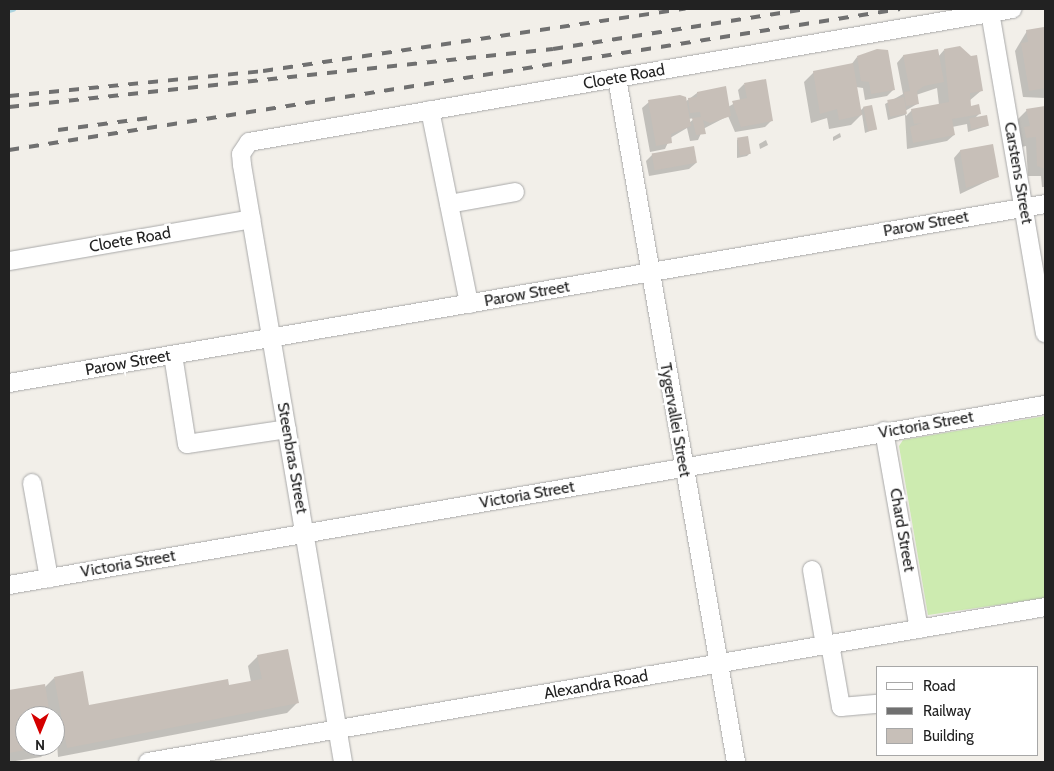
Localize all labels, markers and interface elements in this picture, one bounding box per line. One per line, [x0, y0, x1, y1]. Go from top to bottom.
street label: Cloete Road [582, 60, 666, 94]
street label: Carstens Street [1000, 121, 1036, 225]
street label: Parow Street [882, 207, 970, 241]
street label: Cloete Road [88, 223, 172, 257]
street label: Parow Street [483, 277, 571, 311]
street label: Parow Street [84, 346, 172, 380]
street label: Tygervallei Street [656, 361, 694, 479]
street label: Steenbras Street [273, 401, 311, 515]
street label: Victoria Street [877, 407, 975, 443]
street label: Victoria Street [478, 477, 576, 513]
street label: Chard Street [885, 487, 919, 573]
street label: Victoria Street [79, 546, 177, 582]
street label: Alexandra Road [542, 666, 650, 704]
legend [876, 666, 1039, 756]
text: Road [923, 677, 956, 695]
text: Railway [923, 702, 971, 720]
north arrow [15, 706, 65, 756]
text: Building [923, 727, 974, 745]
text: N [35, 736, 45, 754]

